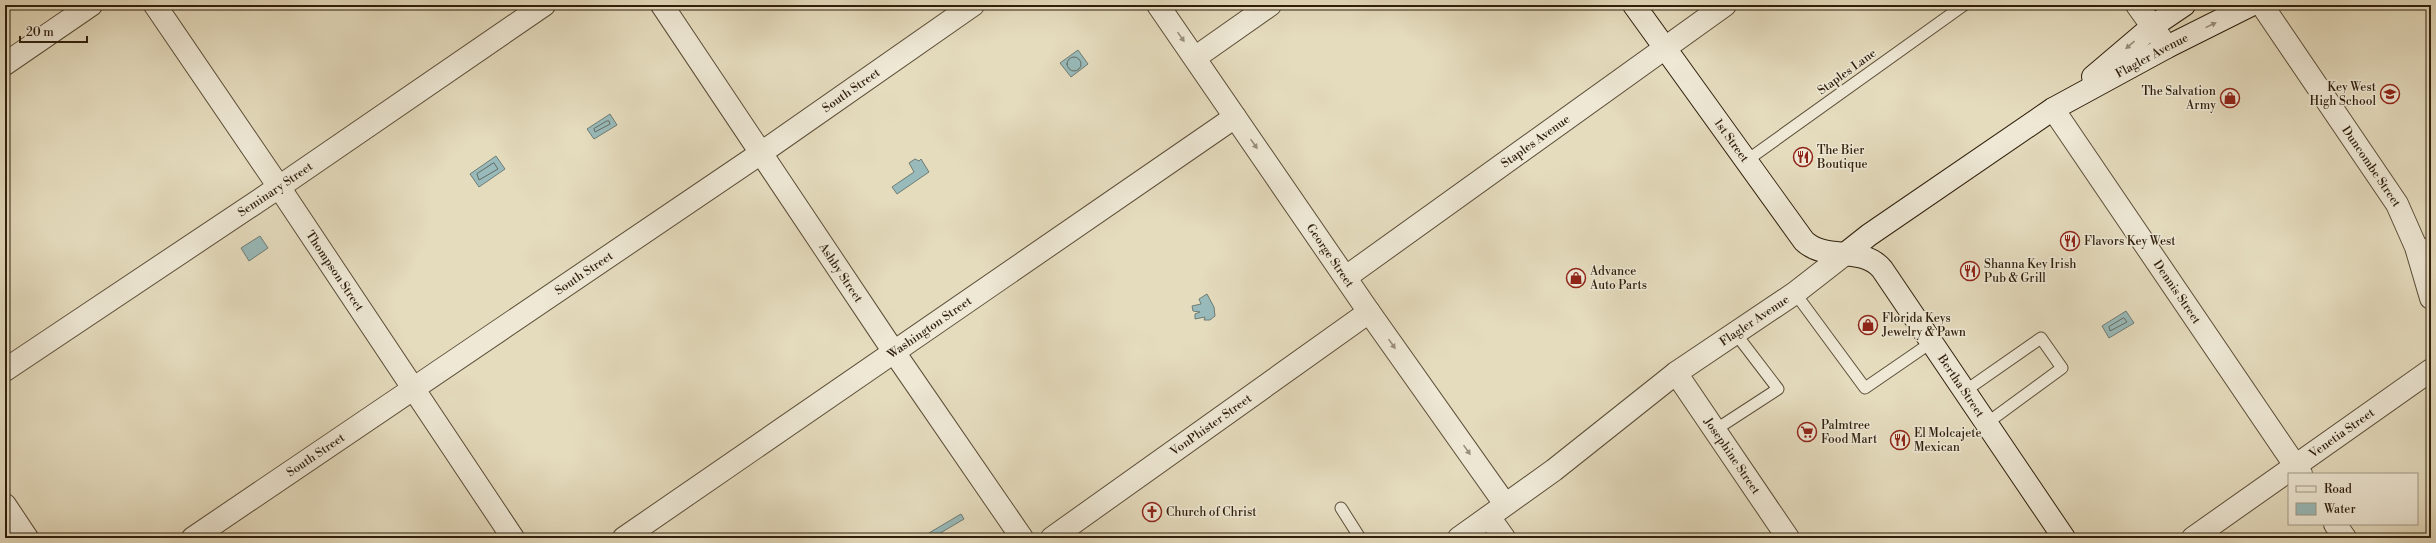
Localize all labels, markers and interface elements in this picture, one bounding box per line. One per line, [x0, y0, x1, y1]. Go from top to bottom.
scale bar [20, 18, 87, 44]
one-way arrow [2205, 22, 2217, 28]
text: 20 m [26, 25, 54, 40]
street label: Flagler Avenue [2113, 30, 2191, 81]
one-way arrow [1177, 32, 1185, 42]
one-way arrow [2125, 41, 2136, 49]
street label: Staples Lane [1815, 46, 1879, 98]
street label: South Street [819, 64, 883, 116]
place label: Key West High School [2310, 80, 2377, 109]
school or university icon: Key West High School [2379, 83, 2401, 105]
place label: The Salvation Army [2141, 84, 2216, 113]
shop icon: The Salvation Army [2219, 87, 2241, 109]
street label: Staples Avenue [1498, 111, 1573, 171]
street label: 1st Street [1711, 116, 1753, 166]
street label: Duncombe Street [2339, 123, 2405, 210]
one-way arrow [1250, 139, 1258, 150]
place label: The Bier Boutique [1816, 143, 1868, 172]
restaurant icon: The Bier Boutique [1792, 146, 1814, 168]
street label: Seminary Street [235, 158, 316, 220]
street label: George Street [1303, 221, 1358, 291]
street label: Thompson Street [303, 228, 368, 315]
restaurant icon: Flavors Key West [2059, 230, 2081, 252]
place label: Flavors Key West [2084, 234, 2176, 249]
street label: Ashby Street [815, 239, 867, 306]
street label: South Street [552, 248, 616, 298]
place label: Shanna Key Irish Pub & Grill [1984, 257, 2076, 286]
street label: Dennis Street [2150, 257, 2205, 327]
restaurant icon: Shanna Key Irish Pub & Grill [1959, 260, 1981, 282]
place label: Advance Auto Parts [1589, 264, 1647, 293]
shop icon: Advance Auto Parts [1565, 267, 1587, 289]
street label: Flagler Avenue [1717, 292, 1792, 349]
street label: Washington Street [884, 293, 975, 362]
place label: Florida Keys Jewelry & Pawn [1881, 311, 1966, 340]
shop icon: Florida Keys Jewelry & Pawn [1857, 314, 1879, 336]
one-way arrow [1388, 339, 1396, 349]
street label: Bertha Street [1934, 351, 1988, 421]
street label: VonPhister Street [1166, 390, 1255, 460]
street label: Venetia Street [2305, 405, 2378, 462]
street label: Josephine Street [1700, 414, 1764, 498]
place label: Palmtree Food Mart [1821, 418, 1878, 447]
supermarket icon: Palmtree Food Mart [1796, 421, 1818, 443]
place label: El Molcajete Mexican [1914, 426, 1982, 455]
street label: South Street [284, 429, 348, 480]
restaurant icon: El Molcajete Mexican [1889, 429, 1911, 451]
one-way arrow [1463, 445, 1471, 455]
legend [2288, 473, 2418, 525]
text: Road [2324, 482, 2352, 497]
church icon: Church of Christ [1141, 501, 1163, 523]
text: Water [2323, 502, 2356, 517]
place label: Church of Christ [1166, 505, 1257, 520]

